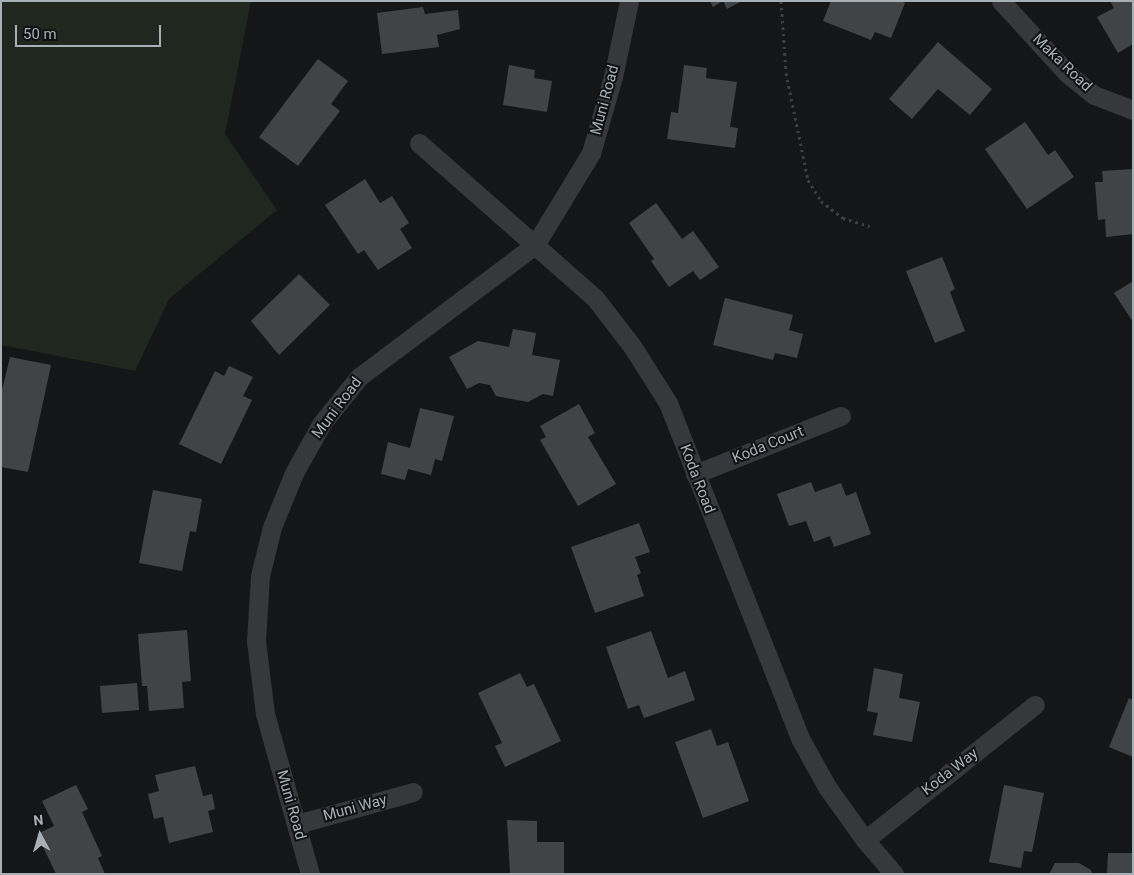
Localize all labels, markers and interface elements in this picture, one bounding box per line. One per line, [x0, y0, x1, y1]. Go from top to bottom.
scale bar [18, 15, 164, 47]
text: 50 m [23, 25, 57, 43]
street label: Maka Road [1029, 30, 1095, 96]
street label: Muni Road [587, 63, 623, 137]
street label: Muni Road [308, 374, 366, 442]
street label: Koda Court [730, 423, 806, 467]
street label: Koda Road [676, 442, 718, 516]
street label: Koda Way [918, 744, 982, 800]
street label: Muni Road [273, 768, 309, 842]
street label: Muni Way [321, 791, 389, 825]
north arrow [15, 810, 65, 860]
text: N [33, 812, 44, 829]

